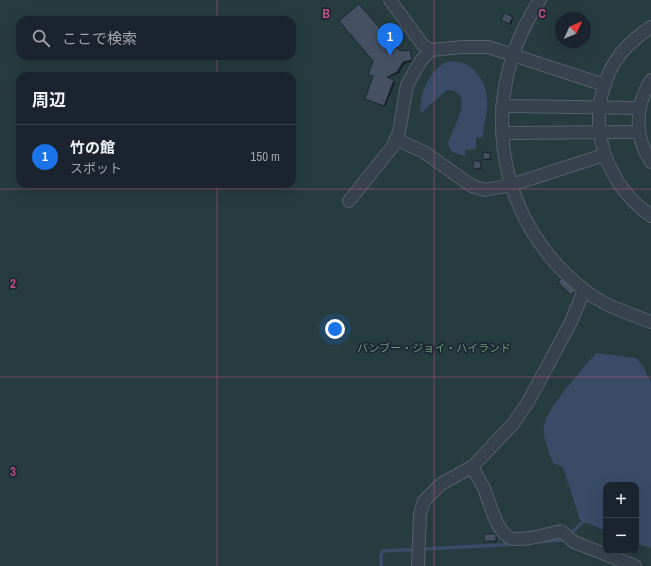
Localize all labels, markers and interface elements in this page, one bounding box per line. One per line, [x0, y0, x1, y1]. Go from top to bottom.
text: B [322, 5, 330, 22]
text: C [538, 5, 546, 22]
north arrow [555, 12, 591, 48]
search box [16, 16, 296, 60]
pin: 1 [377, 23, 403, 56]
icon: search [30, 27, 52, 49]
text: ここで検索 [62, 28, 137, 49]
text: 周辺 [32, 88, 66, 111]
text: 竹の館 [70, 137, 115, 158]
text: 1 [42, 148, 48, 165]
text: 150 m [250, 148, 280, 165]
text: スポット [70, 160, 122, 177]
text: 2 [10, 275, 16, 292]
your location [325, 319, 345, 339]
park label: バンブー・ジョイ・ハイランド [357, 341, 511, 355]
text: 3 [10, 463, 16, 480]
map controls [603, 482, 639, 554]
button: + [603, 482, 639, 518]
button: − [603, 518, 639, 554]

